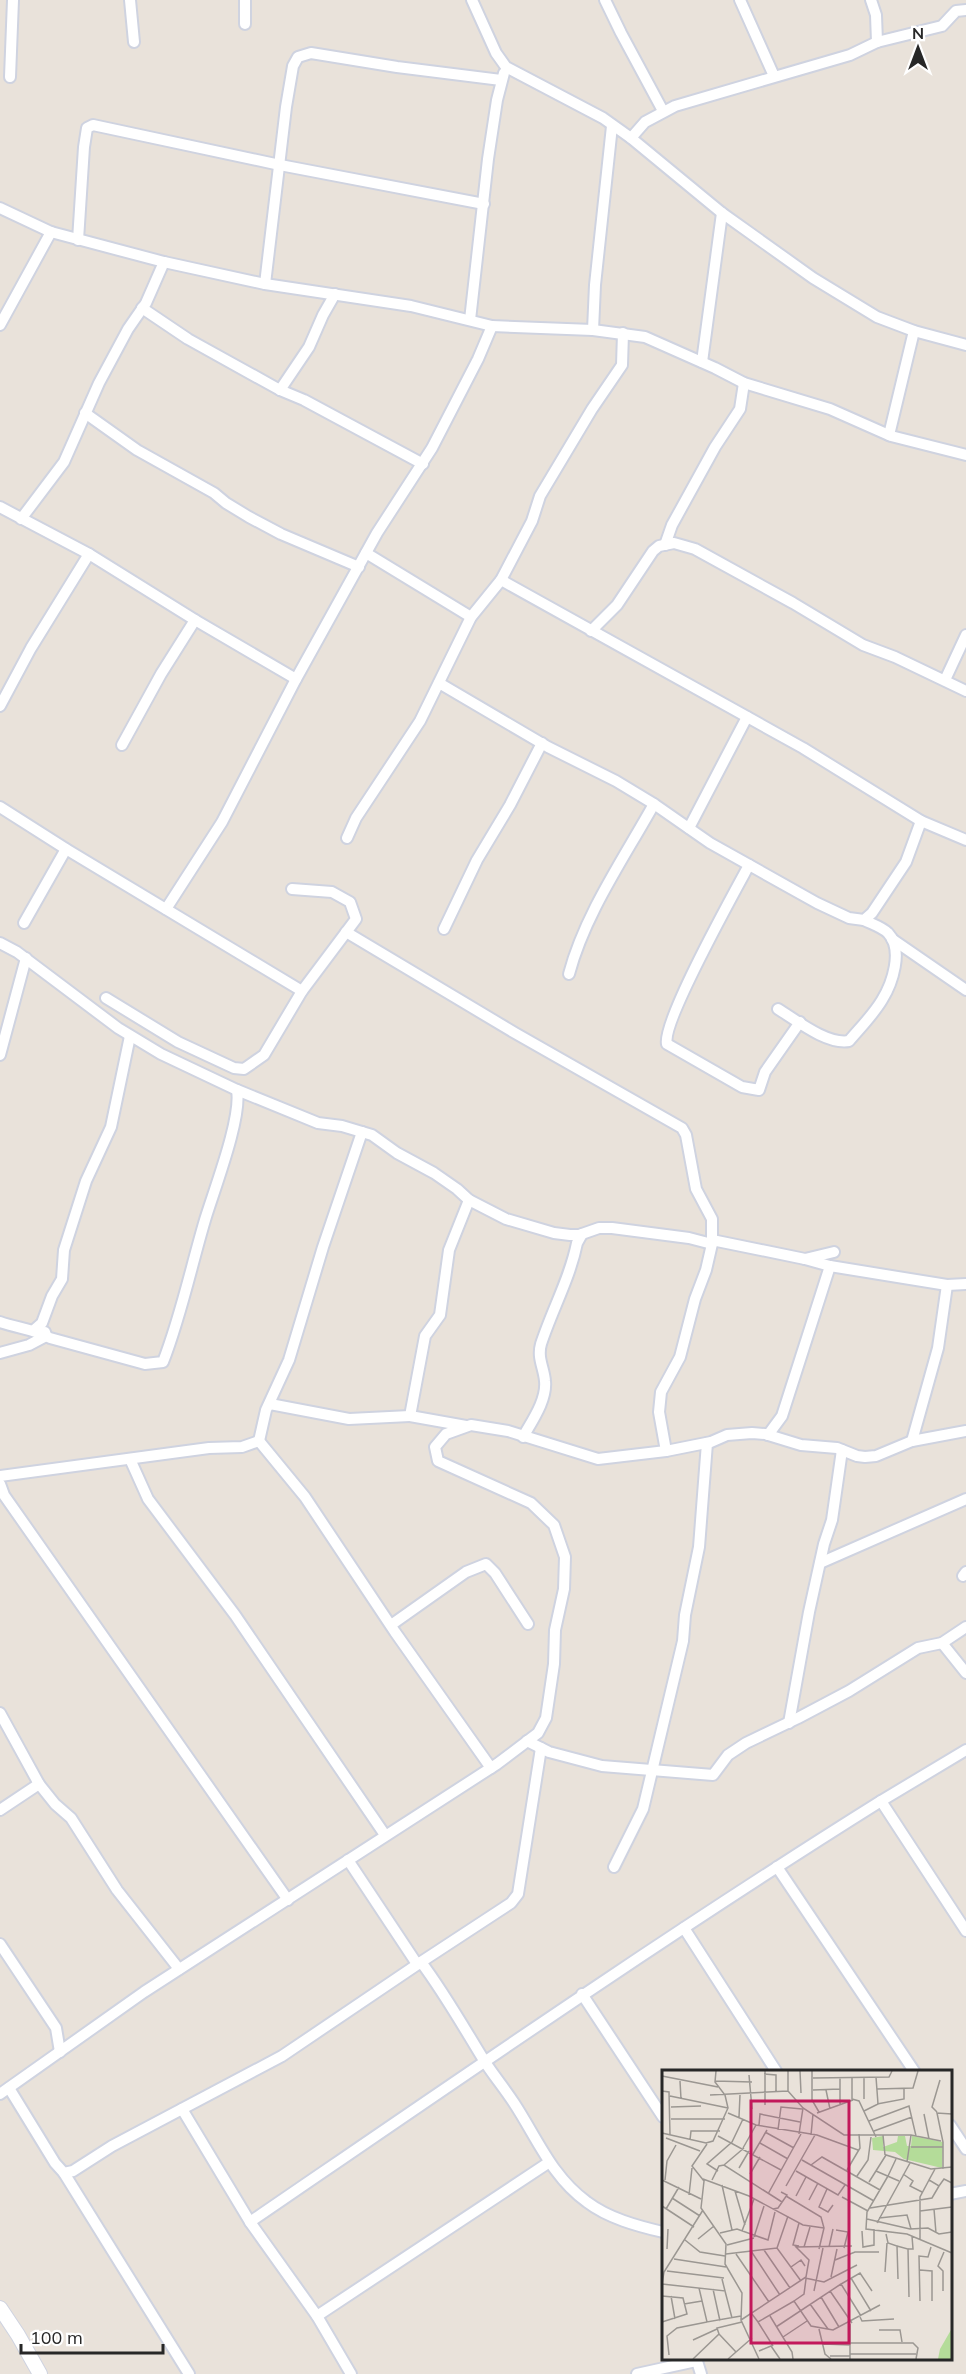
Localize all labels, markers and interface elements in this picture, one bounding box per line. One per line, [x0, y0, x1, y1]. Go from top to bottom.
north arrow [888, 18, 948, 78]
text: N [912, 23, 924, 43]
inset map [662, 2070, 951, 2359]
scale bar [21, 2317, 164, 2355]
text: 100 m [30, 2326, 83, 2349]

